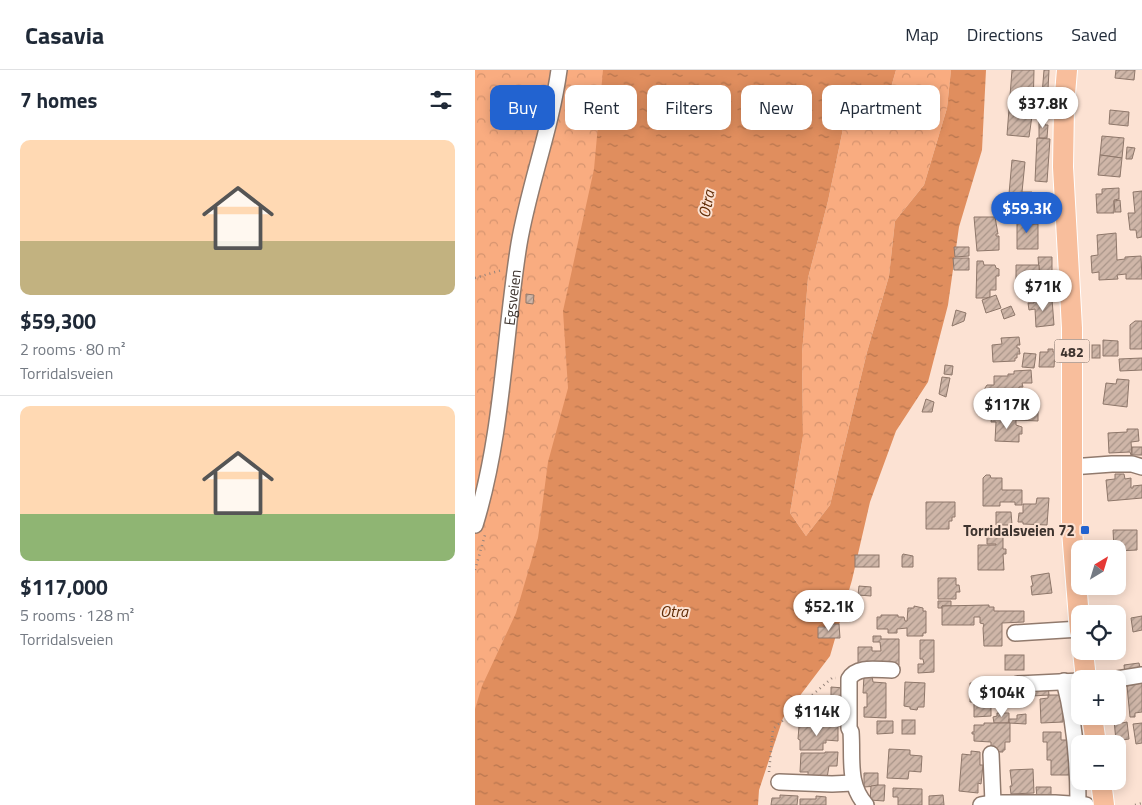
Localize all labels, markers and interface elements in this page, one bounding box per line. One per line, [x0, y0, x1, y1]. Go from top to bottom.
text: Casavia [25, 17, 104, 53]
text: Map [905, 21, 939, 48]
text: Directions [967, 21, 1043, 48]
text: Saved [1071, 21, 1117, 48]
text: 7 homes [20, 84, 97, 116]
chip: Buy [490, 85, 555, 130]
chip: Rent [565, 85, 637, 130]
chip: Filters [647, 85, 731, 130]
chip: New [741, 85, 812, 130]
chip: Apartment [822, 85, 940, 130]
icon: filters [427, 86, 455, 114]
pin: $37.8K [1002, 87, 1084, 129]
text: $37.8K [1018, 91, 1068, 115]
icon: home [193, 173, 283, 263]
water label: Otra [692, 187, 721, 220]
pin: $59.3K [986, 191, 1068, 234]
text: $59.3K [1002, 196, 1052, 220]
street label: Egsveien [497, 268, 527, 327]
pin: $71K [1013, 270, 1073, 312]
text: $71K [1025, 274, 1061, 298]
text: $59,300 [20, 305, 96, 337]
text: 2 rooms · 80 m² [20, 337, 125, 361]
road number: 482 [1055, 340, 1089, 362]
text: Torridalsveien [20, 361, 113, 385]
pin: $117K [972, 388, 1042, 430]
text: $117K [984, 392, 1030, 416]
icon: home [193, 438, 283, 528]
place label: Torridalsveien 72 [963, 519, 1075, 542]
marker: Torridalsveien 72 [1079, 524, 1091, 536]
north arrow [1071, 540, 1126, 595]
map controls [1071, 540, 1126, 790]
text: $117,000 [20, 571, 108, 603]
pin: $52.1K [788, 590, 870, 632]
text: $52.1K [804, 594, 854, 618]
water label: Otra [660, 599, 689, 623]
text: 5 rooms · 128 m² [20, 603, 134, 627]
button: locate [1071, 605, 1126, 660]
text: Torridalsveien [20, 627, 113, 651]
button: + [1071, 670, 1126, 725]
pin: $104K [967, 676, 1037, 718]
text: $104K [979, 680, 1025, 704]
pin: $114K [782, 694, 852, 737]
text: $114K [794, 699, 840, 723]
button: − [1071, 735, 1126, 790]

